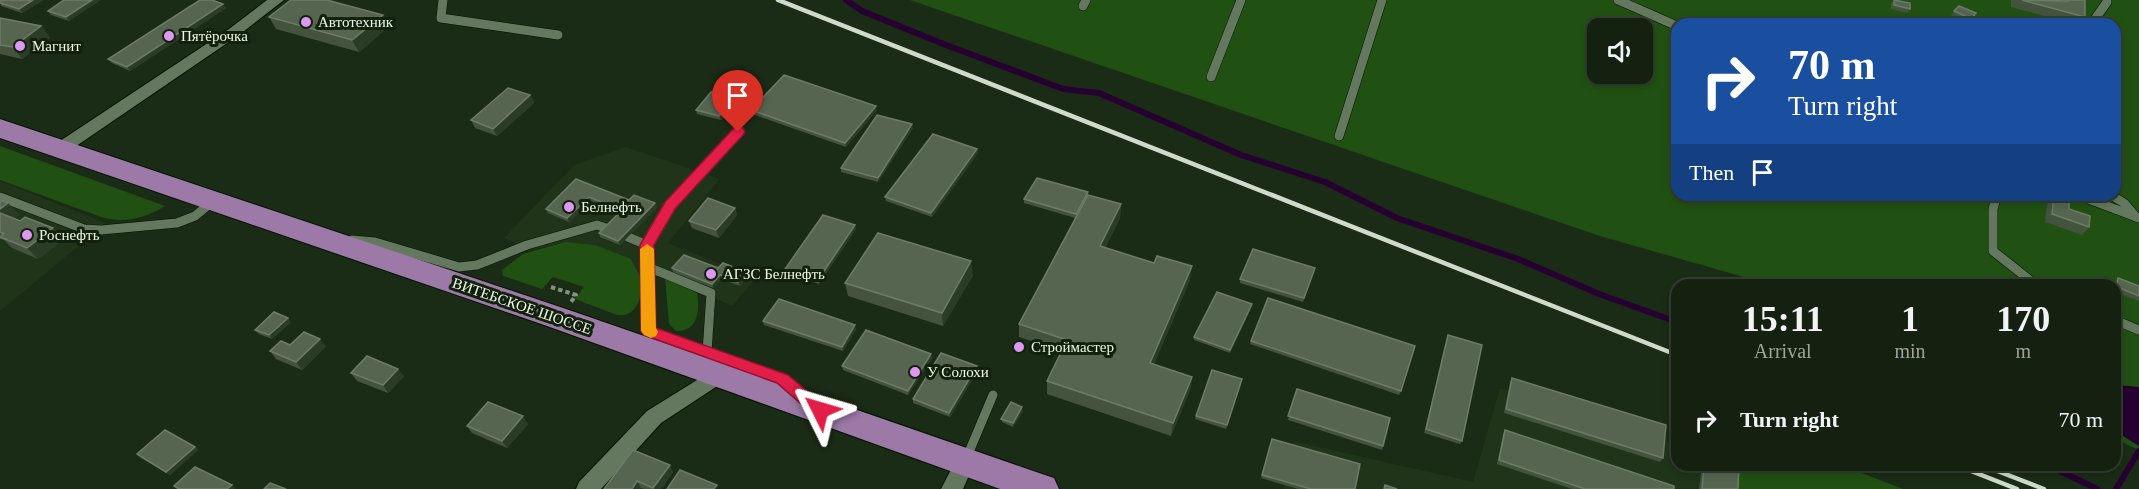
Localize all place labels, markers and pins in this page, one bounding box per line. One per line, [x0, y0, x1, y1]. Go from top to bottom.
place label: Автотехник [318, 14, 394, 30]
marker: Автотехник [299, 15, 313, 29]
place label: Пятёрочка [181, 28, 248, 44]
marker: Пятёрочка [162, 29, 176, 43]
place label: Магнит [32, 38, 81, 54]
marker: Магнит [13, 39, 27, 53]
pin [712, 70, 763, 132]
place label: Белнефть [581, 199, 642, 215]
marker: Белнефть [562, 200, 576, 214]
place label: Роснефть [39, 227, 100, 243]
marker: Роснефть [20, 228, 34, 242]
place label: АГЗС Белнефть [723, 266, 825, 282]
marker: АГЗС Белнефть [704, 267, 718, 281]
place label: Строймастер [1031, 339, 1114, 355]
marker: Строймастер [1012, 340, 1026, 354]
place label: У Солохи [927, 364, 989, 380]
marker: У Солохи [908, 365, 922, 379]

